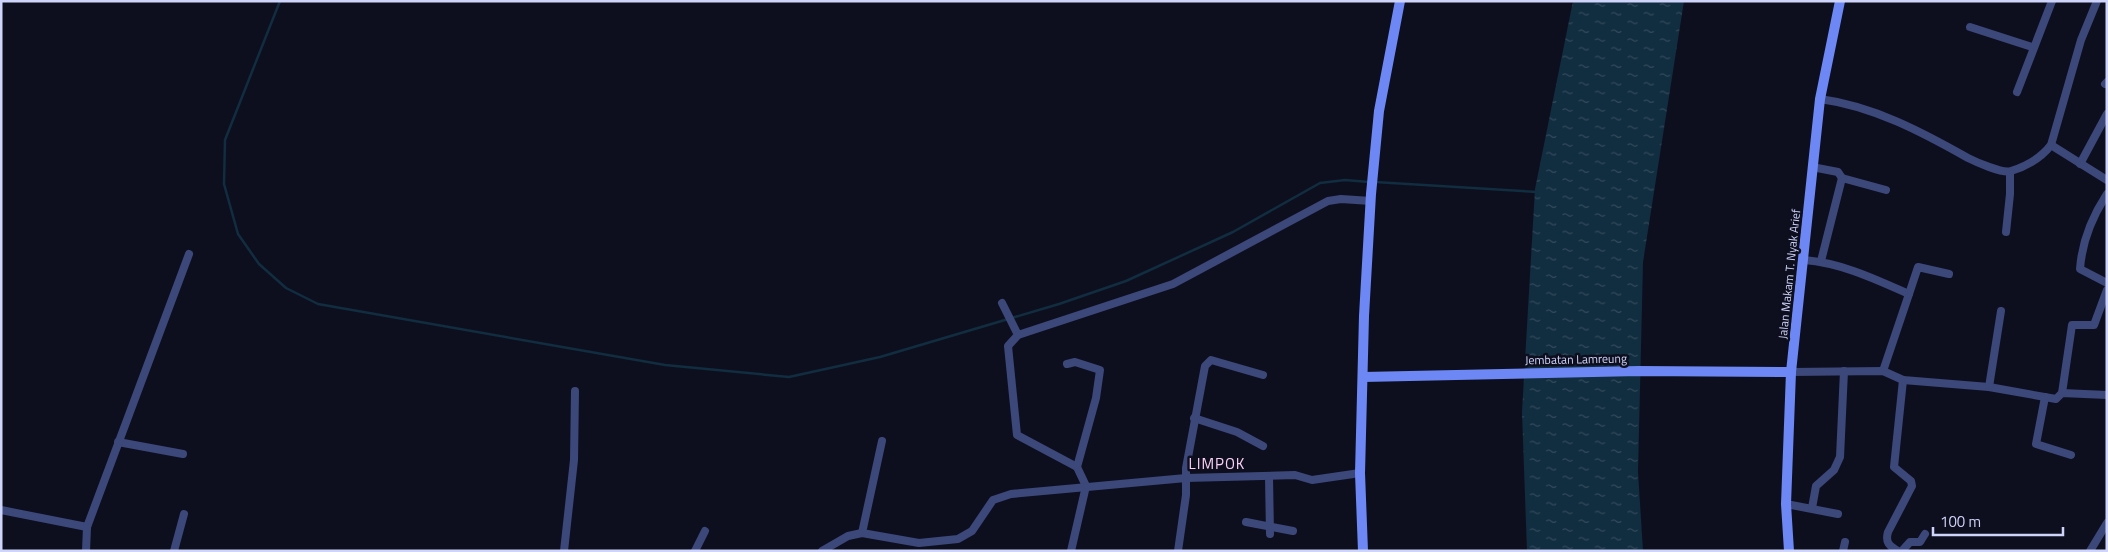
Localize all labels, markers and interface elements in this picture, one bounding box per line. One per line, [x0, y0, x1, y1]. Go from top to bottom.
street label: Jalan Makam T. Nyak Arief [1773, 208, 1805, 340]
street label: Jembatan Lamreung [1525, 349, 1627, 369]
district label: LIMPOK [1189, 452, 1245, 475]
scale bar [1933, 504, 2063, 536]
text: 100 m [1940, 510, 1981, 533]

